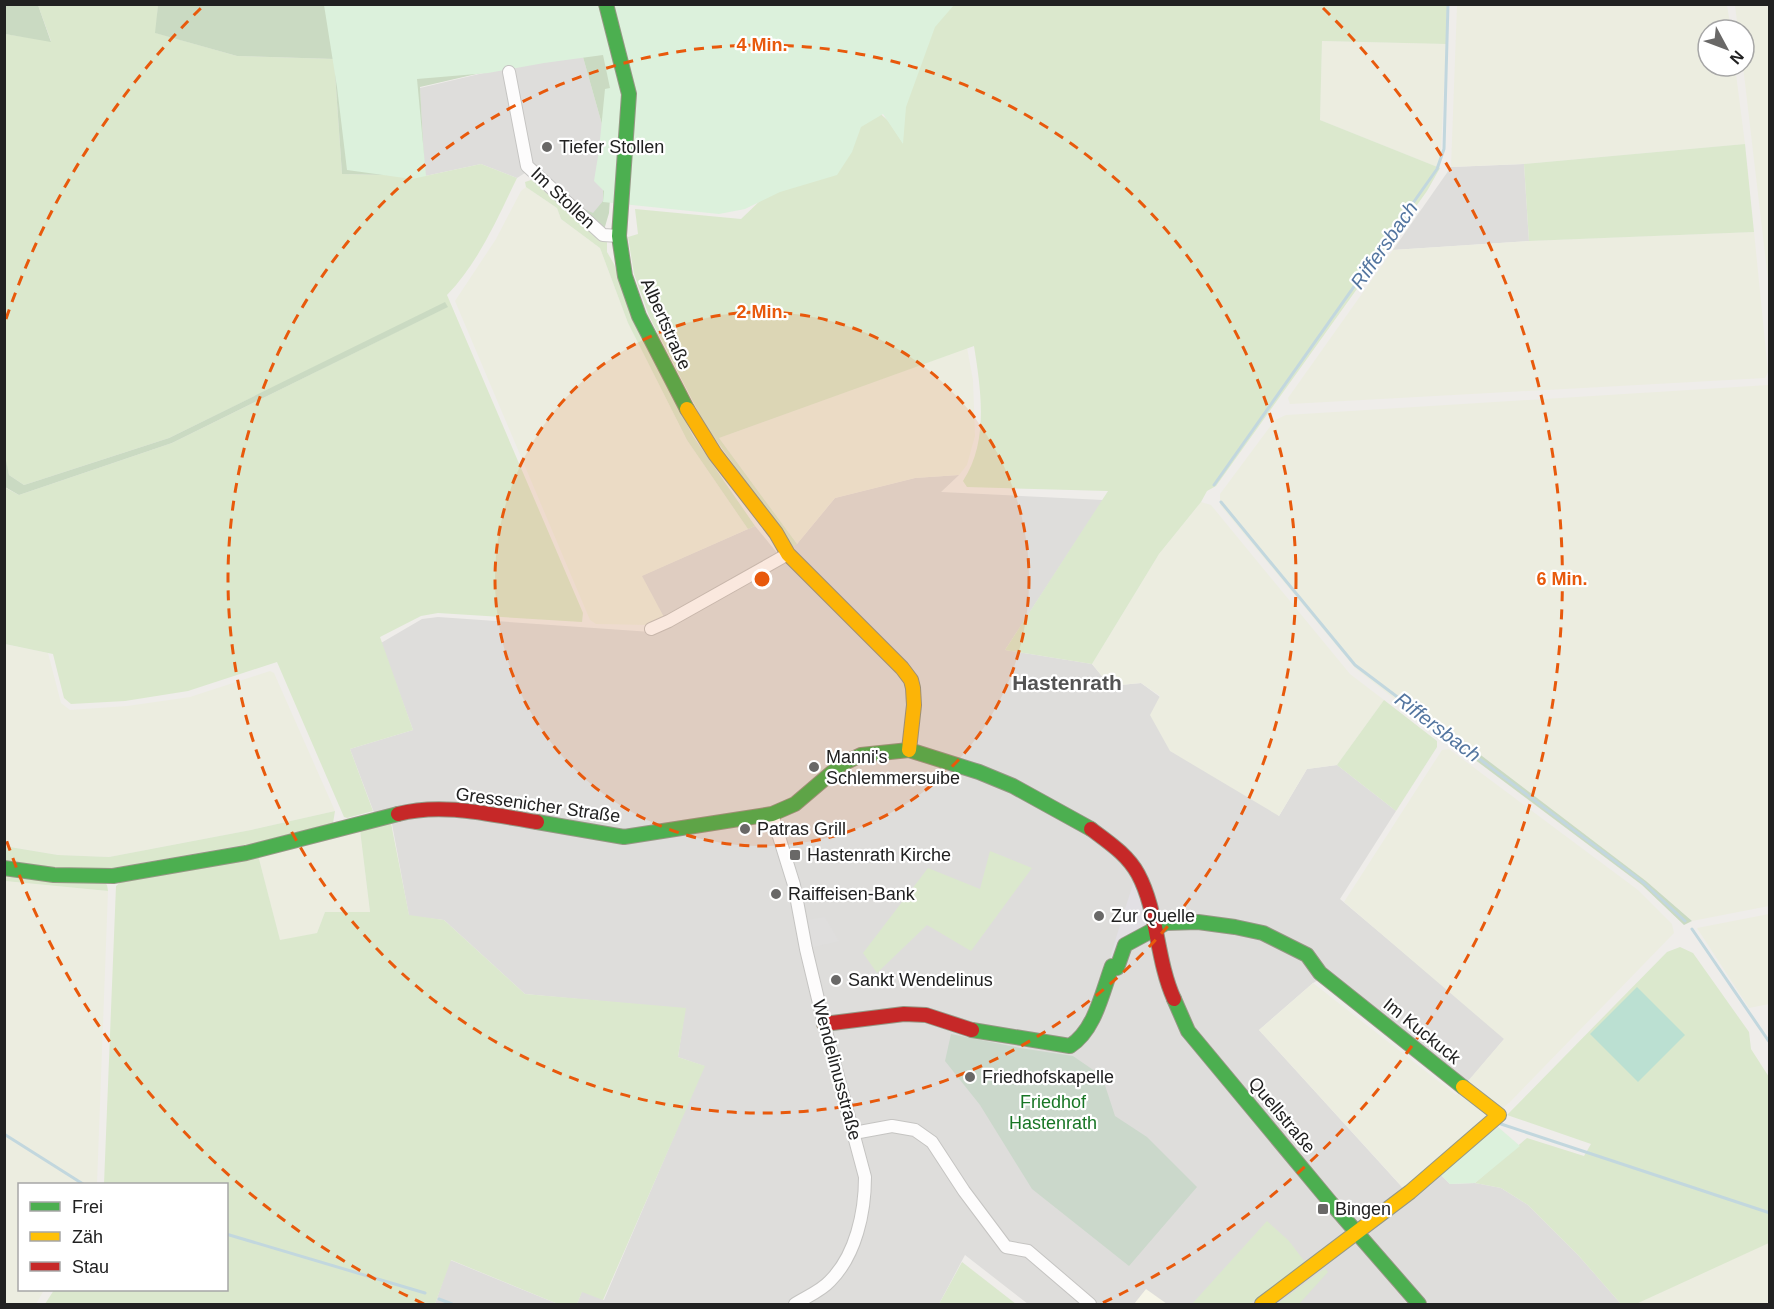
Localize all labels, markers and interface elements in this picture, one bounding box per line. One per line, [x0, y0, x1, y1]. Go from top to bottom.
north arrow [1696, 18, 1756, 78]
text: 4 Min. [736, 35, 788, 55]
text: N [1727, 48, 1747, 67]
place label: Tiefer Stollen [559, 137, 664, 157]
marker: Tiefer Stollen [540, 140, 554, 154]
street label: Im Stollen [527, 163, 599, 233]
water label: Riffersbach [1346, 197, 1422, 293]
street label: Albertstraße [637, 275, 695, 373]
text: 2 Min. [736, 302, 788, 322]
centre of rings [752, 569, 772, 589]
text: 6 Min. [1536, 569, 1588, 589]
district label: Hastenrath [1012, 671, 1122, 694]
water label: Riffersbach [1391, 688, 1485, 766]
place label: Manni's Schlemmersuibe [826, 747, 960, 788]
marker: Manni's Schlemmersuibe [807, 760, 821, 774]
street label: Gressenicher Straße [454, 784, 622, 826]
place label: Patras Grill [757, 819, 846, 839]
marker: Patras Grill [738, 822, 752, 836]
place label: Hastenrath Kirche [807, 845, 951, 865]
marker: Hastenrath Kirche [788, 848, 802, 862]
place label: Raiffeisen-Bank [788, 884, 916, 904]
marker: Raiffeisen-Bank [769, 887, 783, 901]
place label: Zur Quelle [1111, 906, 1195, 926]
marker: Zur Quelle [1092, 909, 1106, 923]
place label: Sankt Wendelinus [848, 970, 993, 990]
marker: Sankt Wendelinus [829, 973, 843, 987]
street label: Im Kuckuck [1380, 994, 1465, 1069]
street label: Wendelinusstraße [809, 998, 865, 1142]
place label: Friedhofskapelle [982, 1067, 1114, 1087]
marker: Friedhofskapelle [963, 1070, 977, 1084]
street label: Quellstraße [1244, 1073, 1320, 1157]
park label: Friedhof Hastenrath [1009, 1092, 1097, 1133]
legend [18, 1183, 228, 1291]
text: Frei [72, 1197, 103, 1217]
place label: Bingen [1335, 1199, 1391, 1219]
marker: Bingen [1316, 1202, 1330, 1216]
text: Zäh [72, 1227, 103, 1247]
text: Stau [72, 1257, 109, 1277]

